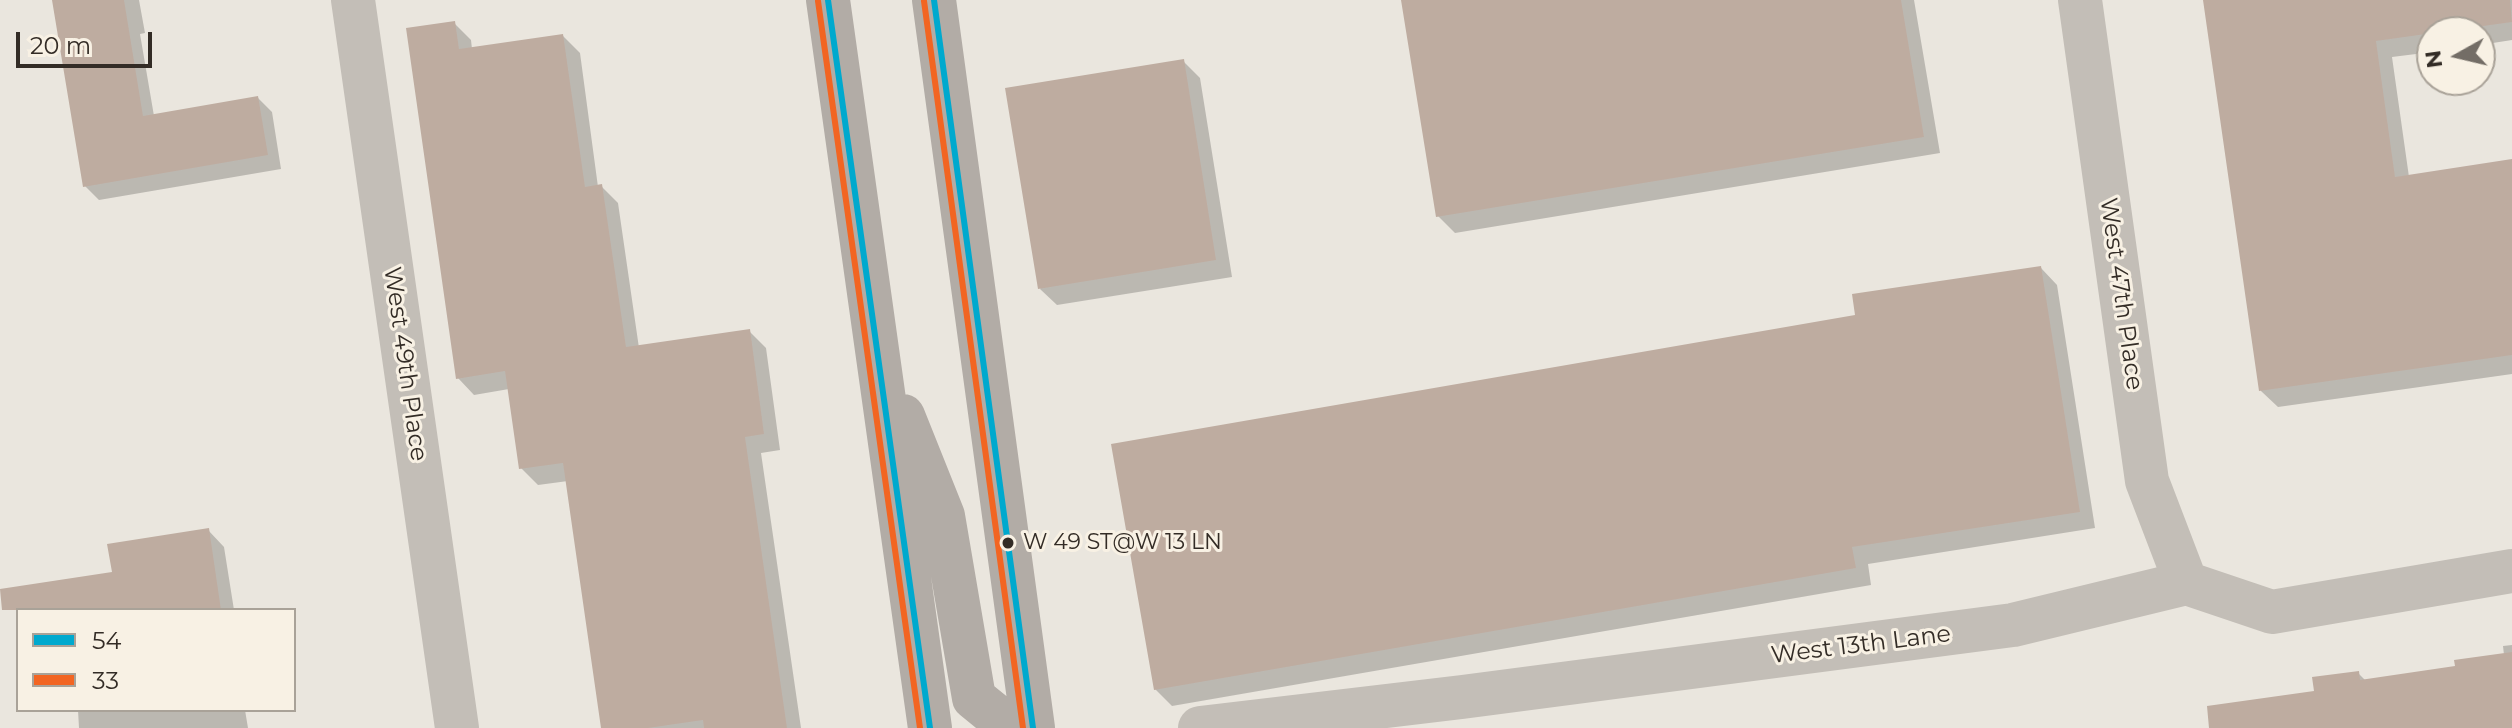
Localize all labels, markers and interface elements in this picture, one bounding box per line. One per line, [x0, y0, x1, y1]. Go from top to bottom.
scale bar [20, 16, 156, 66]
north arrow [2416, 16, 2496, 96]
text: 20 m [30, 31, 91, 60]
text: N [2419, 48, 2448, 70]
street label: West 47th Place [2093, 196, 2149, 392]
street label: West 49th Place [377, 265, 433, 463]
place label: W 49 ST@W 13 LN [1023, 530, 1222, 556]
marker: W 49 ST@W 13 LN [1000, 535, 1016, 551]
legend [16, 608, 296, 712]
street label: West 13th Lane [1769, 620, 1953, 670]
text: 54 [92, 626, 121, 655]
text: 33 [92, 666, 119, 695]

